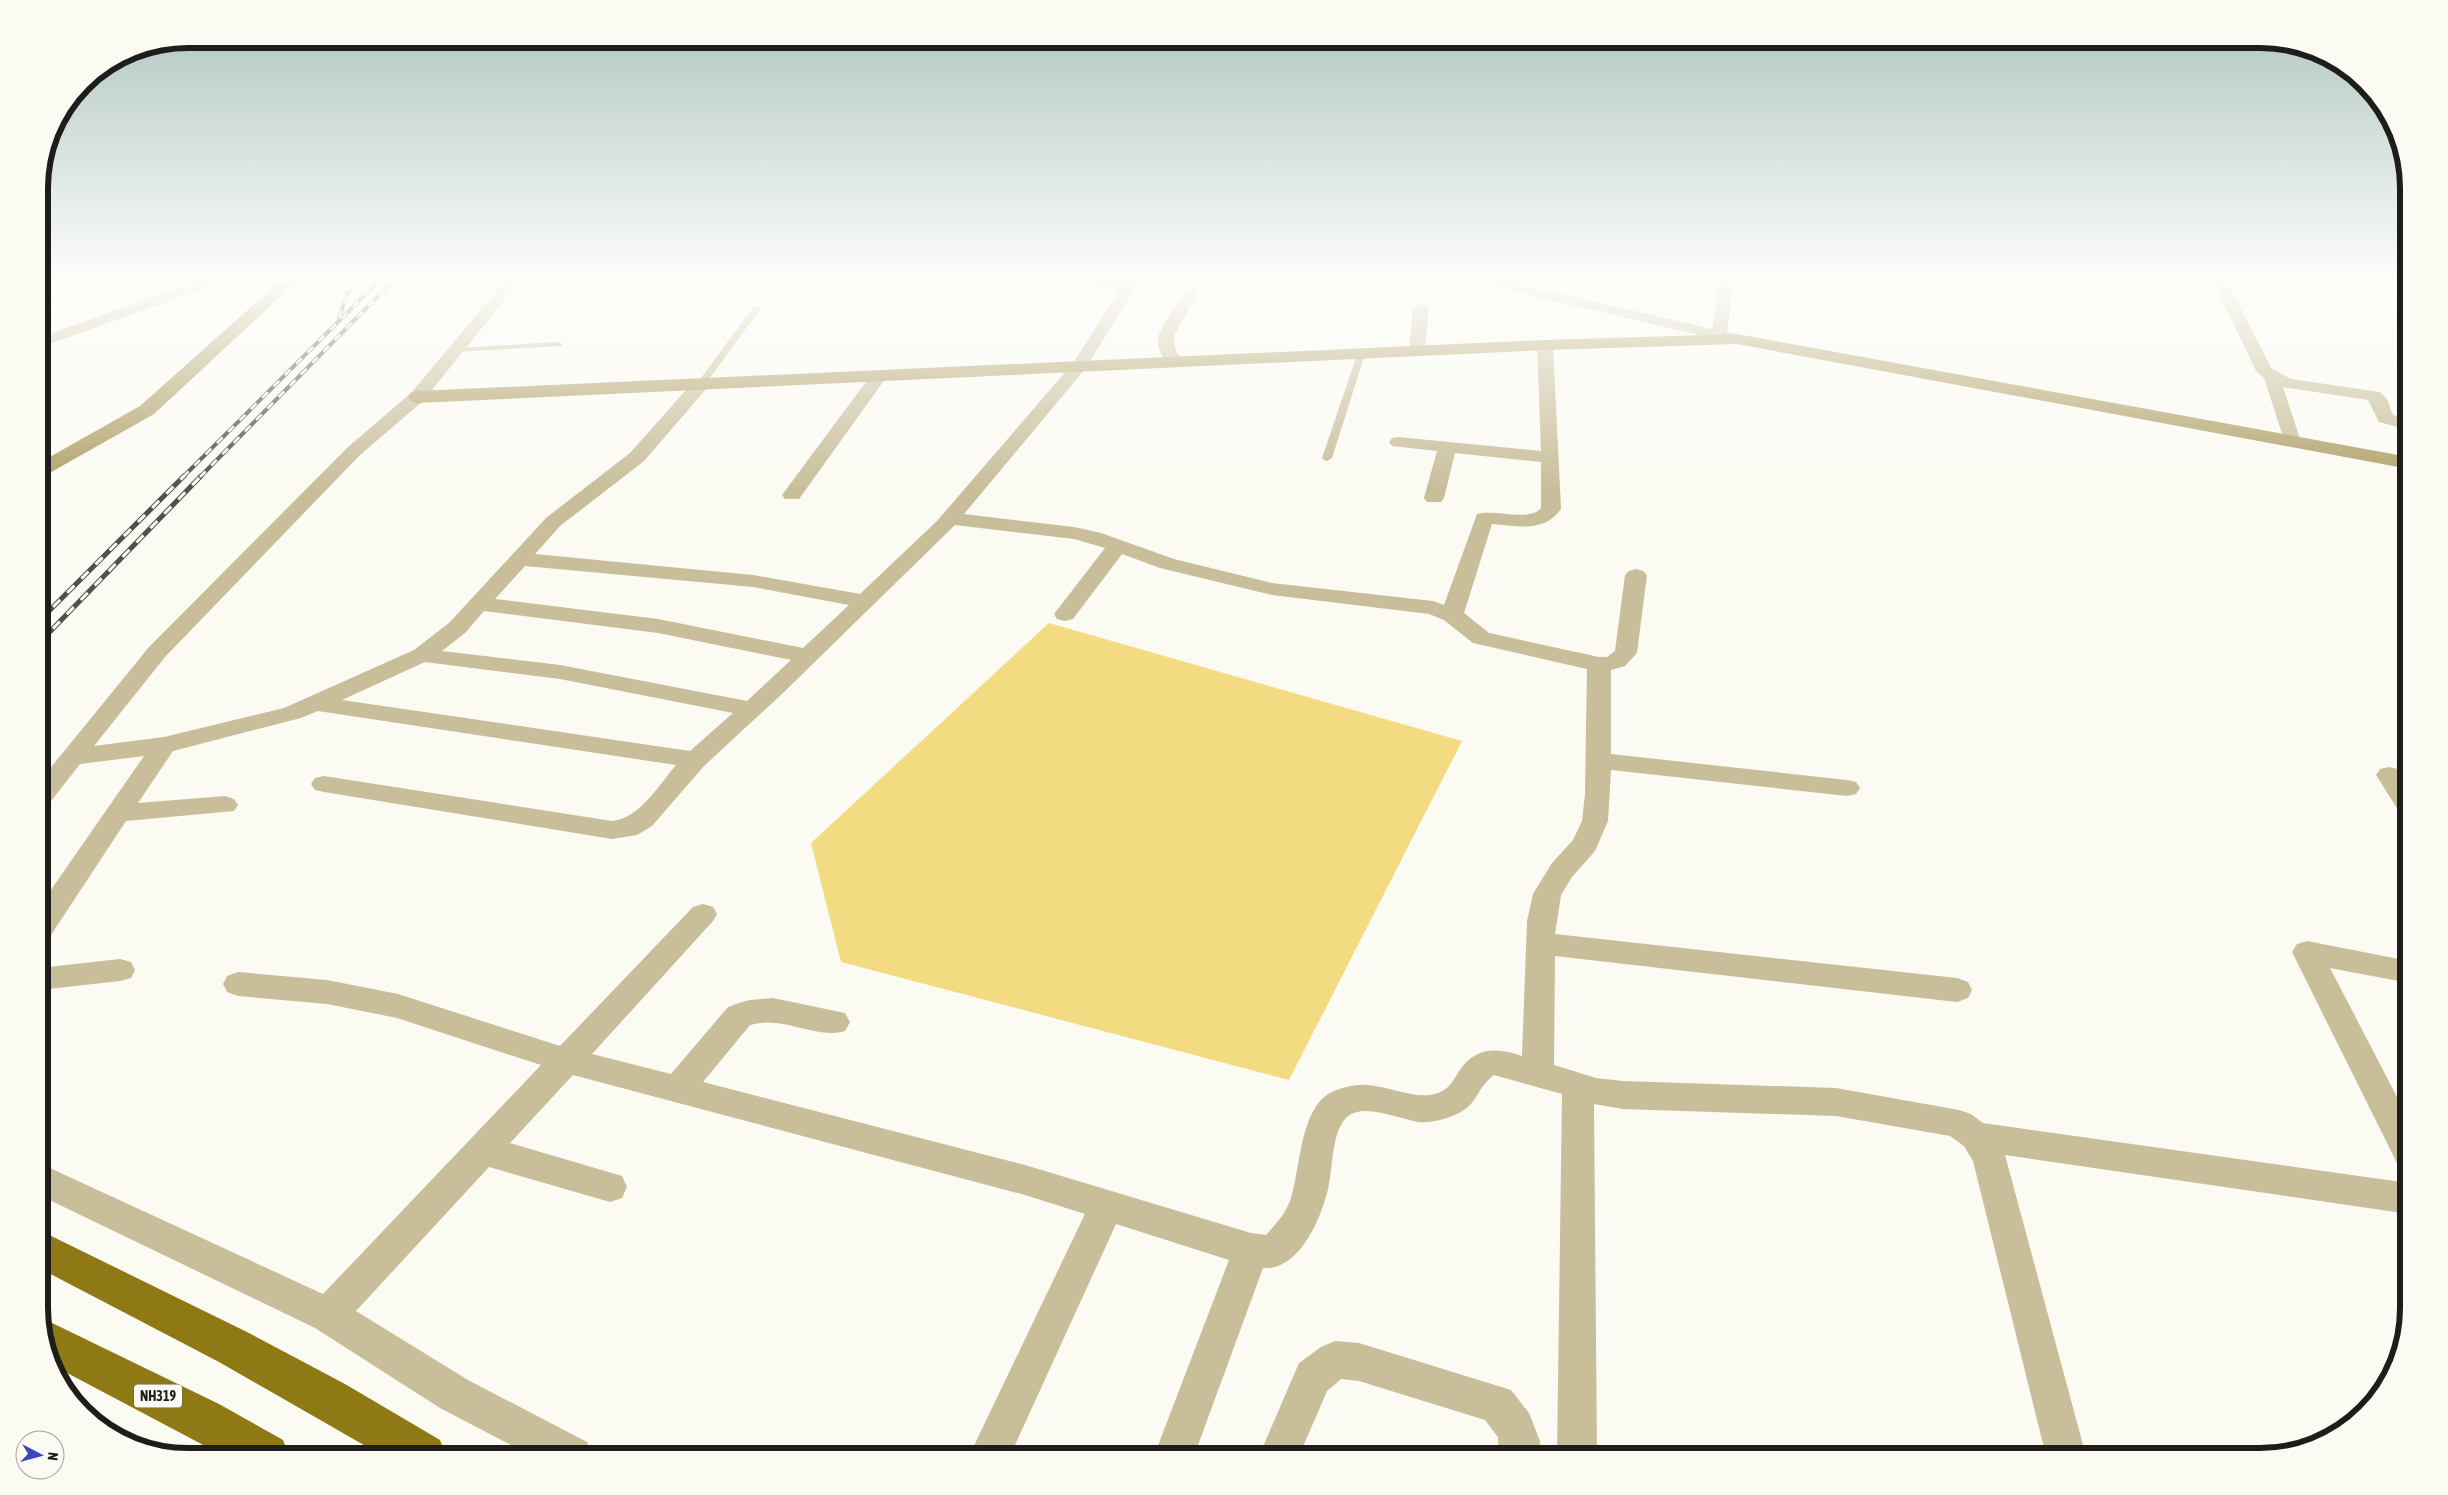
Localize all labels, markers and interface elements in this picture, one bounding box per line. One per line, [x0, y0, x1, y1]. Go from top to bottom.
road number: NH319 [134, 1384, 182, 1408]
north arrow [15, 1430, 65, 1480]
text: N [45, 1451, 61, 1461]

